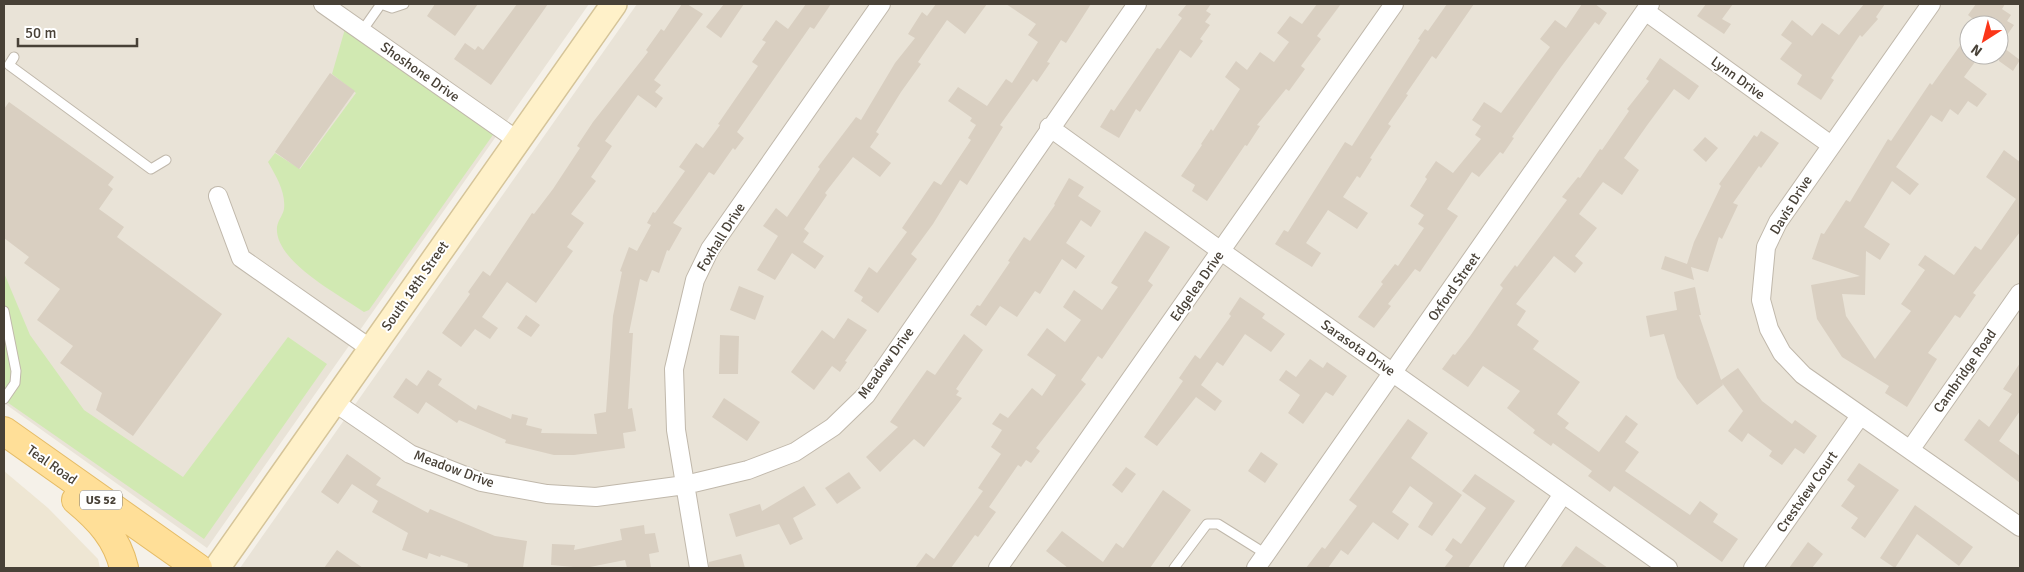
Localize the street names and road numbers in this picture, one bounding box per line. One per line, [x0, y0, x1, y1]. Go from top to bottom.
street label: Shoshone Drive [377, 38, 463, 106]
street label: Lynn Drive [1708, 53, 1768, 103]
street label: Davis Drive [1766, 172, 1816, 238]
street label: Foxhall Drive [693, 200, 749, 274]
street label: South 18th Street [378, 238, 452, 334]
street label: Edgelea Drive [1167, 248, 1227, 324]
street label: Oxford Street [1424, 250, 1484, 324]
street label: Sarasota Drive [1318, 316, 1398, 380]
street label: Meadow Drive [854, 324, 918, 402]
street label: Cambridge Road [1930, 326, 2000, 416]
street label: Teal Road [24, 442, 80, 488]
street label: Meadow Drive [411, 447, 497, 491]
street label: Crestview Court [1773, 448, 1841, 536]
road number: US 52 [80, 490, 122, 510]

